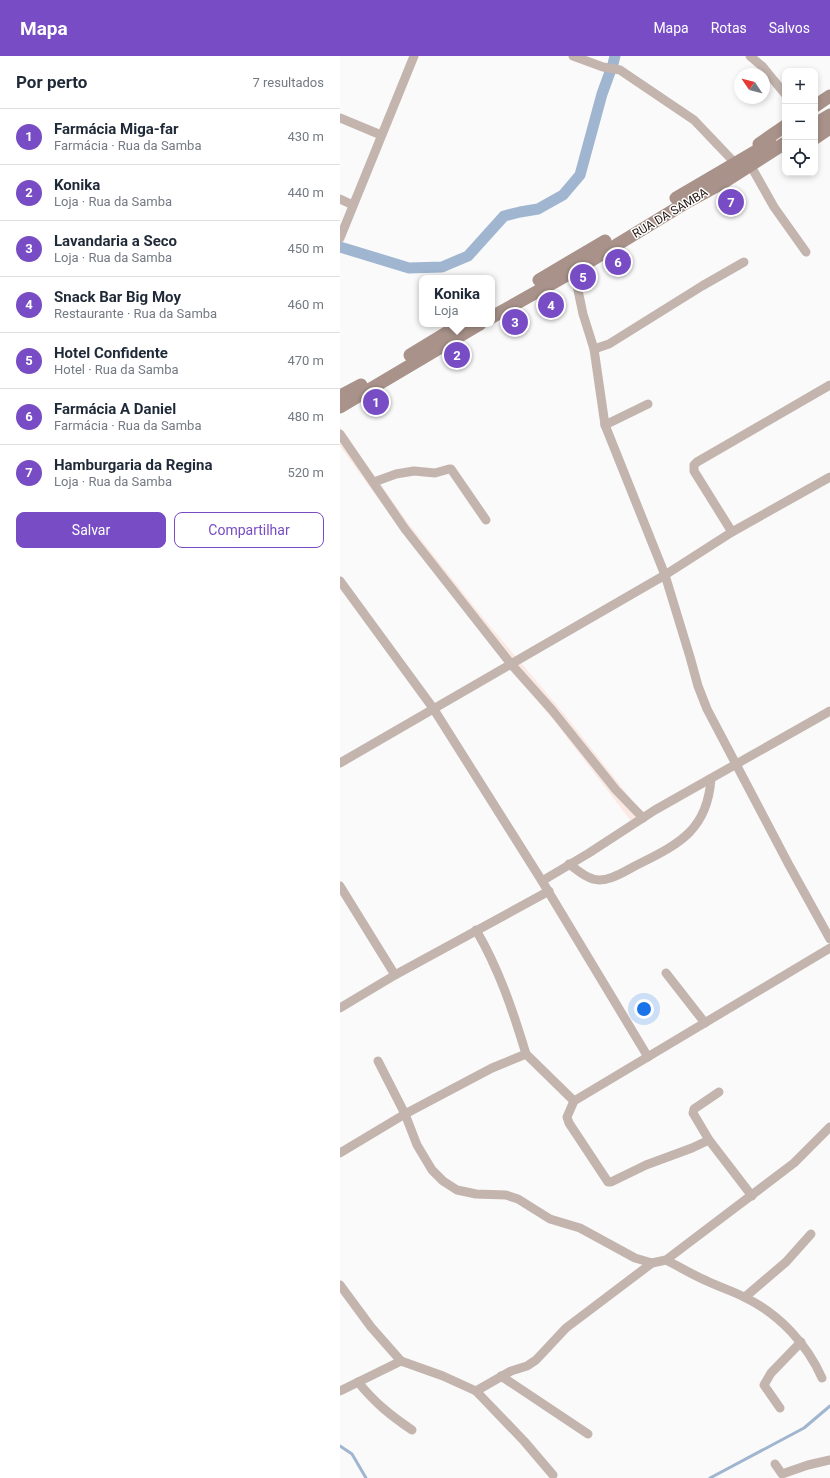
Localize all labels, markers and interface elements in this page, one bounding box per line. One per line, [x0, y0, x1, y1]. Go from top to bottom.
text: Mapa [20, 17, 68, 40]
text: Mapa [653, 20, 689, 36]
text: Rotas [711, 20, 747, 36]
text: Salvos [769, 20, 810, 36]
north arrow [734, 68, 770, 104]
map controls [782, 68, 818, 176]
button: + [782, 68, 818, 104]
text: Por perto [16, 72, 87, 92]
text: 7 resultados [252, 75, 324, 90]
button: − [782, 104, 818, 140]
text: Farmácia Miga-far [54, 120, 179, 138]
text: 1 [25, 129, 33, 144]
text: 430 m [287, 129, 324, 144]
text: Farmácia · Rua da Samba [54, 138, 201, 153]
button: locate [782, 140, 818, 176]
text: Konika [54, 176, 100, 194]
text: 2 [25, 185, 33, 200]
text: 440 m [287, 185, 324, 200]
street label: RUA DA SAMBA [630, 185, 710, 241]
pin: 7 [718, 187, 744, 217]
text: Loja · Rua da Samba [54, 194, 172, 209]
text: Lavandaria a Seco [54, 232, 177, 250]
text: 3 [25, 241, 33, 256]
text: 450 m [287, 241, 324, 256]
pin: 6 [605, 247, 631, 277]
text: Loja · Rua da Samba [54, 250, 172, 265]
pin: 5 [570, 262, 596, 292]
popup [419, 275, 495, 327]
text: Konika [434, 285, 480, 303]
text: Snack Bar Big Moy [54, 288, 181, 306]
pin: 4 [538, 290, 564, 320]
text: 4 [25, 297, 33, 312]
text: 460 m [287, 297, 324, 312]
text: Loja [434, 303, 458, 318]
text: Restaurante · Rua da Samba [54, 306, 217, 321]
pin: 3 [502, 307, 528, 337]
pin: 2 [444, 340, 470, 370]
text: Hotel Confidente [54, 344, 168, 362]
text: 5 [25, 353, 33, 368]
text: 470 m [287, 353, 324, 368]
text: Hotel · Rua da Samba [54, 362, 179, 377]
pin: 1 [363, 387, 389, 417]
text: Farmácia A Daniel [54, 400, 176, 418]
text: 6 [25, 409, 33, 424]
text: 480 m [287, 409, 324, 424]
text: Farmácia · Rua da Samba [54, 418, 201, 433]
text: Hamburgaria da Regina [54, 456, 213, 474]
text: 7 [25, 465, 33, 480]
text: 520 m [287, 465, 324, 480]
text: Loja · Rua da Samba [54, 474, 172, 489]
button: Salvar [16, 512, 166, 548]
button: Compartilhar [174, 512, 324, 548]
your location [634, 999, 654, 1019]

